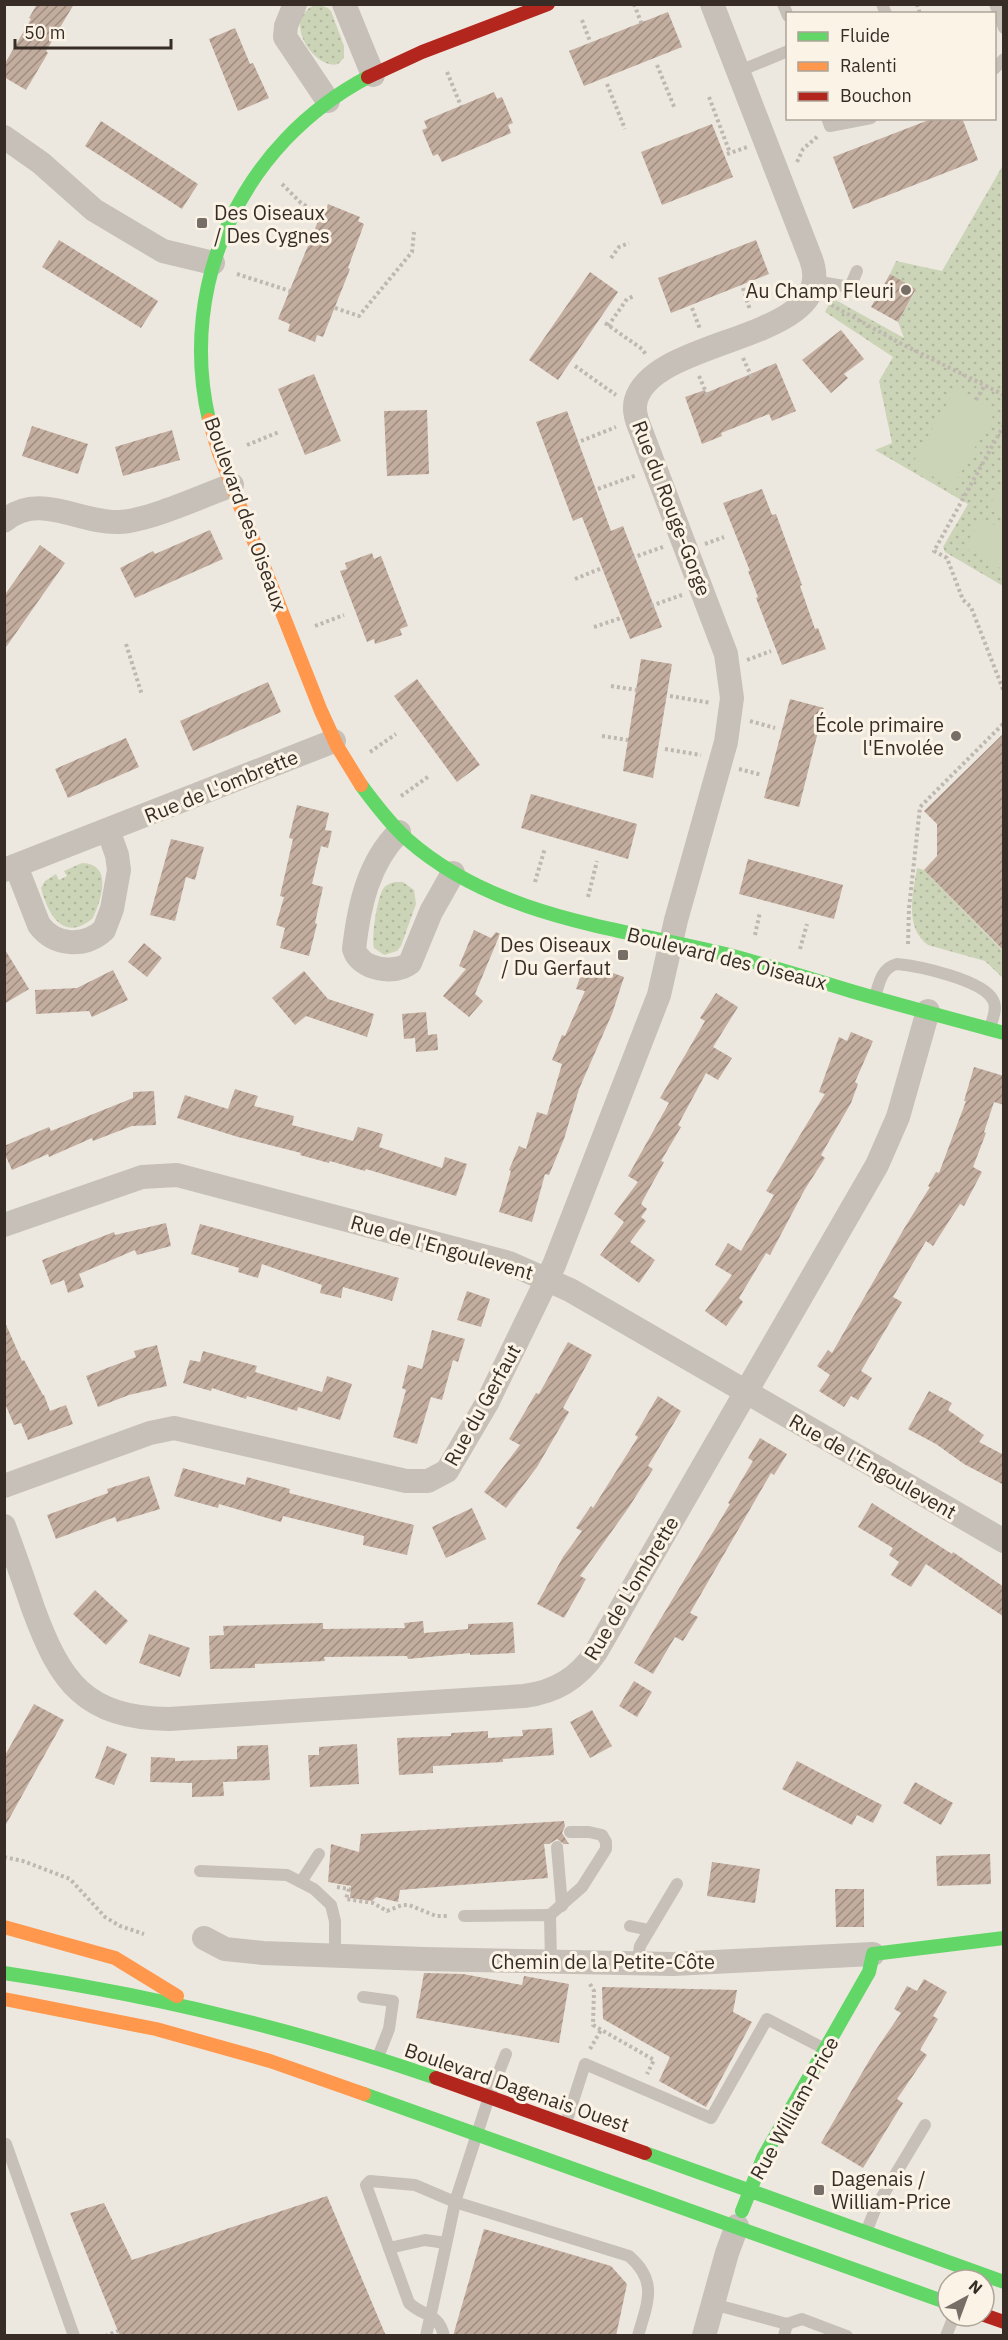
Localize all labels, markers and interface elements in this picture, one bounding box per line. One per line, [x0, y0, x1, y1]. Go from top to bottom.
scale bar [15, 12, 171, 50]
legend [786, 12, 996, 120]
text: 50 m [24, 21, 66, 44]
text: Fluide [840, 24, 890, 47]
text: Ralenti [840, 54, 897, 77]
text: Bouchon [840, 84, 912, 107]
place label: Des Oiseaux / Des Cygnes [214, 199, 330, 249]
marker: Des Oiseaux / Des Cygnes [195, 216, 209, 230]
place label: Au Champ Fleuri [746, 277, 894, 304]
marker: Au Champ Fleuri [899, 283, 913, 297]
street label: Boulevard des Oiseaux [198, 413, 294, 615]
street label: Rue du Rouge-Gorge [626, 416, 718, 600]
place label: École primaire l'Envolée [815, 711, 944, 761]
marker: École primaire l'Envolée [949, 729, 963, 743]
street label: Rue de L'ombrette [140, 743, 302, 829]
street label: Boulevard des Oiseaux [624, 920, 830, 996]
place label: Des Oiseaux / Du Gerfaut [500, 931, 611, 981]
marker: Des Oiseaux / Du Gerfaut [616, 948, 630, 962]
street label: Rue de l'Engoulevent [348, 1208, 536, 1286]
street label: Rue du Gerfaut [437, 1339, 527, 1471]
street label: Rue de l'Engoulevent [785, 1407, 961, 1525]
street label: Rue de L'ombrette [577, 1511, 685, 1665]
street label: Chemin de la Petite-Côte [491, 1948, 715, 1975]
street label: Rue William-Price [743, 2032, 845, 2184]
street label: Boulevard Dagenais Ouest [401, 2036, 633, 2138]
place label: Dagenais / William-Price [831, 2165, 951, 2215]
marker: Dagenais / William-Price [812, 2183, 826, 2197]
north arrow [936, 2268, 996, 2328]
text: N [965, 2275, 987, 2298]

